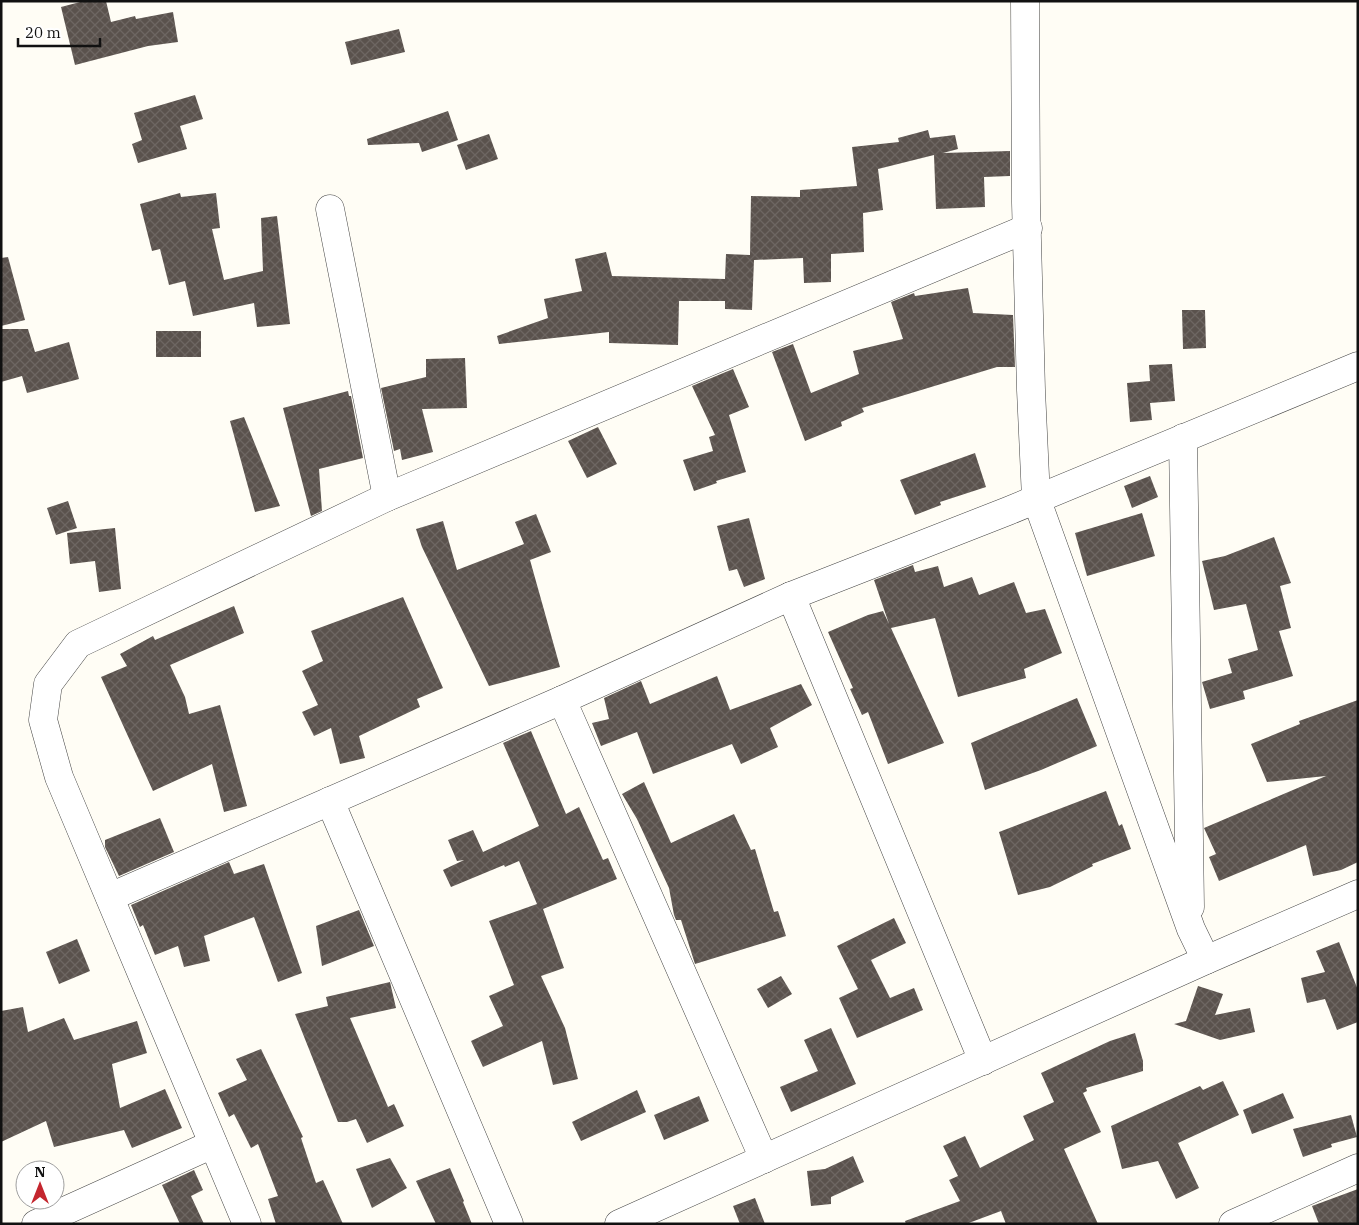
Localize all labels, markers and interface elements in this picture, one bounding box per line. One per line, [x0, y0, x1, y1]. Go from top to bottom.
scale bar [18, 15, 100, 47]
text: 20 m [25, 23, 61, 42]
north arrow [15, 1160, 65, 1210]
text: N [34, 1163, 46, 1181]

